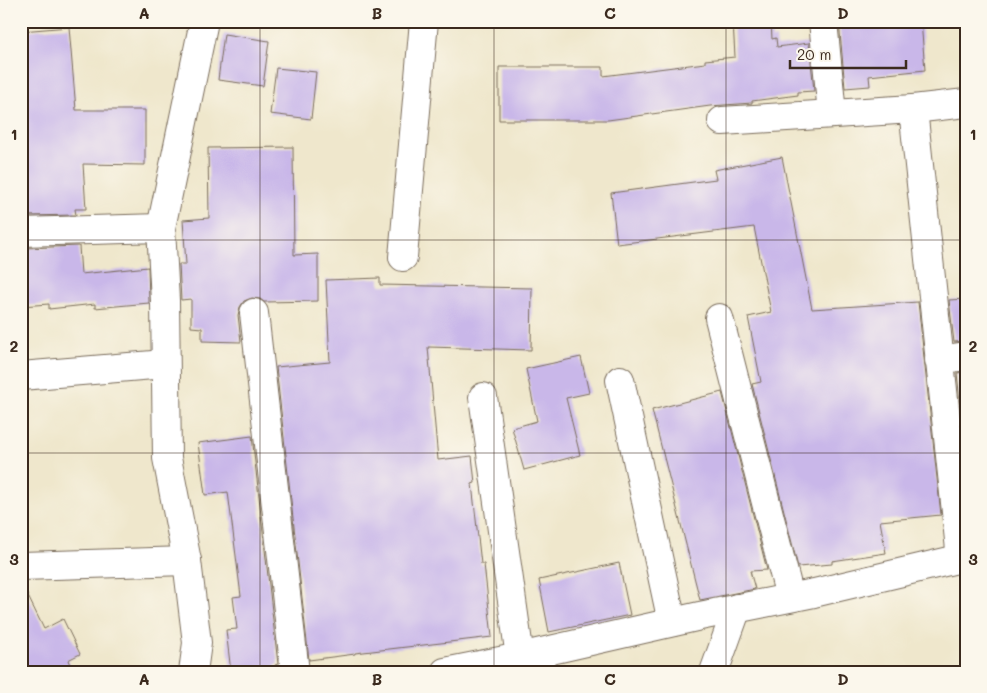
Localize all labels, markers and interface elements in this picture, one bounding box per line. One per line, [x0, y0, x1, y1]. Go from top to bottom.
text: A [138, 2, 150, 23]
text: B [372, 2, 382, 23]
text: C [604, 2, 616, 23]
text: D [837, 2, 849, 23]
scale bar [790, 38, 906, 70]
text: 20 m [797, 44, 831, 64]
text: 1 [10, 123, 18, 144]
text: 1 [969, 123, 977, 144]
text: 2 [10, 335, 19, 356]
text: 2 [969, 335, 978, 356]
text: 3 [9, 548, 19, 569]
text: 3 [968, 548, 978, 569]
text: A [138, 668, 150, 689]
text: B [372, 668, 382, 689]
text: C [604, 668, 616, 689]
text: D [837, 668, 849, 689]

